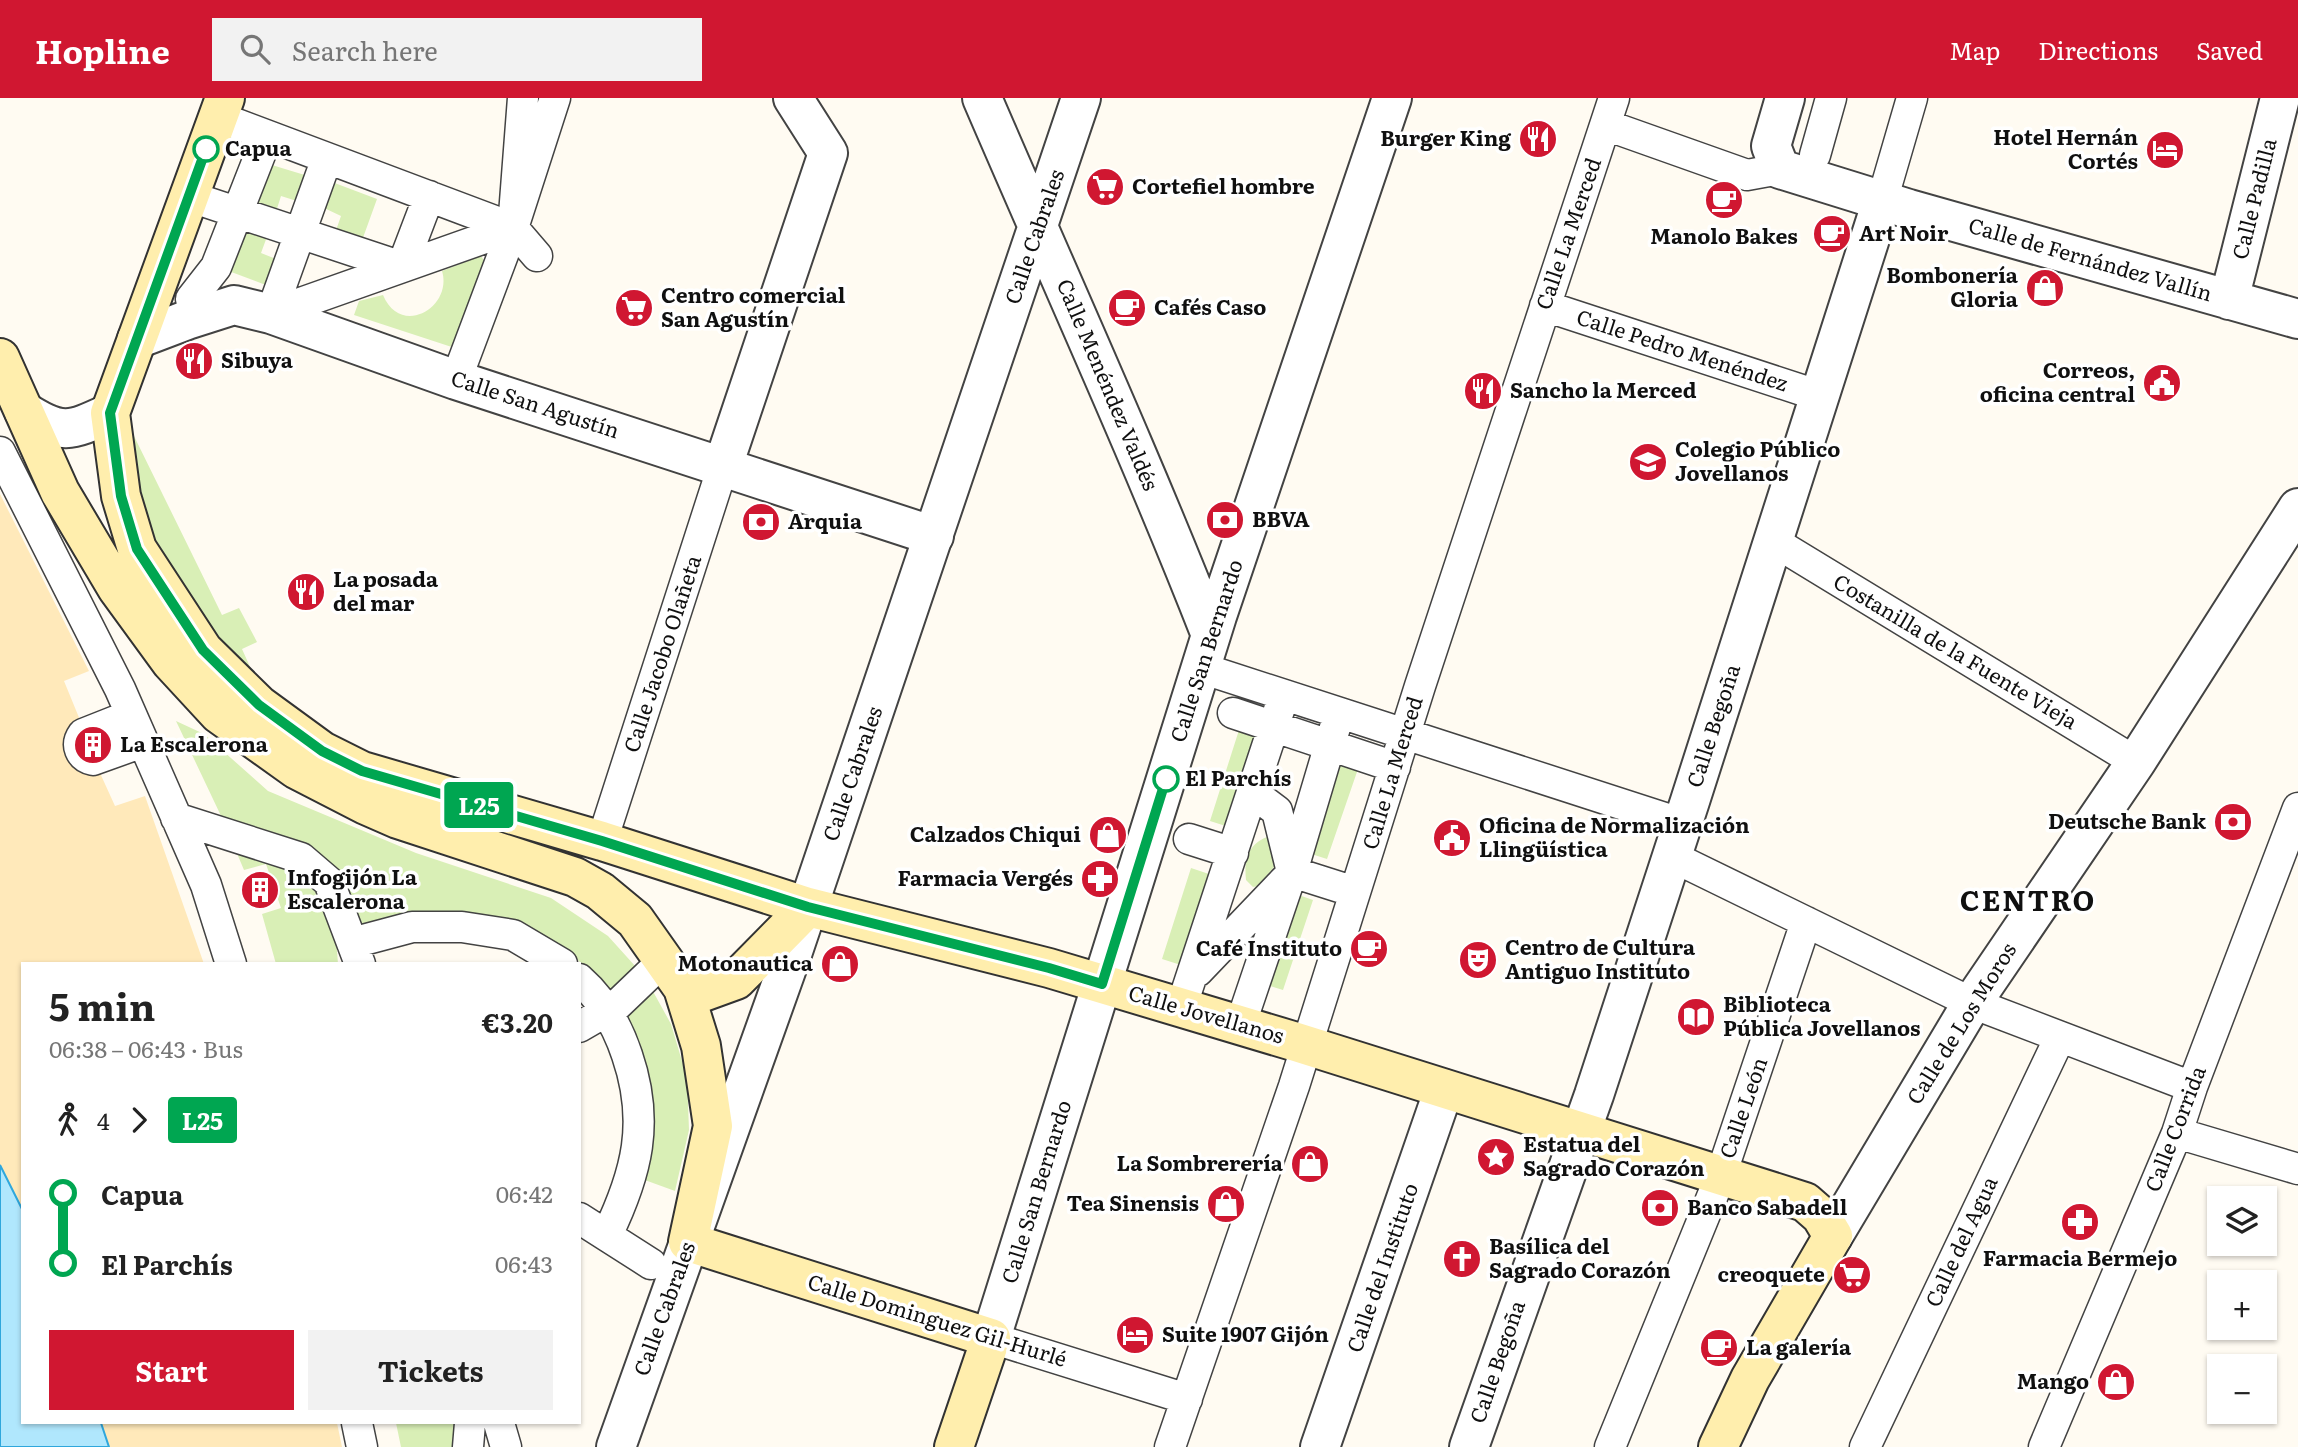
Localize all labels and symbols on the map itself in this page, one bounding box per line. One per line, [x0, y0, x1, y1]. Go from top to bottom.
restaurant icon: Burger King [1517, 118, 1559, 160]
place label: Hotel Hernán Cortés [1993, 120, 2138, 175]
place label: Burger King [1380, 121, 1511, 152]
hotel icon: Hotel Hernán Cortés [2144, 129, 2186, 171]
place label: Capua [225, 131, 293, 162]
street label: Calle Padilla [2223, 134, 2283, 262]
marker: Capua [193, 136, 219, 162]
street label: Calle La Merced [1526, 153, 1607, 313]
street label: Calle Cabrales [995, 165, 1070, 308]
supermarket icon: Cortefiel hombre [1084, 166, 1126, 208]
place label: Cortefiel hombre [1132, 169, 1315, 200]
cafe icon: Manolo Bakes [1703, 179, 1745, 221]
street label: Calle de Fernández Vallín [1965, 208, 2216, 307]
cafe icon: Art Noir [1811, 213, 1853, 255]
place label: Art Noir [1859, 216, 1949, 247]
place label: Manolo Bakes [1650, 219, 1798, 250]
place label: Bombonería Gloria [1886, 258, 2019, 313]
shop icon: Bombonería Gloria [2024, 267, 2066, 309]
street label: Calle Menéndez Valdés [1051, 273, 1168, 495]
place label: Centro comercial San Agustín [661, 278, 846, 333]
supermarket icon: Centro comercial San Agustín [613, 287, 655, 329]
cafe icon: Cafés Caso [1106, 287, 1148, 329]
place label: Cafés Caso [1154, 290, 1266, 321]
street label: Calle Pedro Menéndez [1573, 300, 1792, 397]
restaurant icon: Sibuya [173, 340, 215, 382]
place label: Sibuya [221, 343, 294, 374]
place label: Correos, oficina central [1980, 353, 2135, 408]
street label: Calle San Agustín [448, 361, 624, 444]
public building icon: Correos, oficina central [2141, 362, 2183, 404]
restaurant icon: Sancho la Merced [1462, 370, 1504, 412]
place label: Sancho la Merced [1510, 373, 1697, 404]
place label: Colegio Público Jovellanos [1675, 432, 1840, 487]
school or university icon: Colegio Público Jovellanos [1627, 441, 1669, 483]
bank icon: BBVA [1204, 499, 1246, 541]
bank icon: Arquia [740, 501, 782, 543]
place label: BBVA [1252, 502, 1310, 533]
place label: Arquia [788, 504, 863, 535]
street label: Calle Jacobo Olañeta [614, 550, 707, 756]
street label: Calle San Bernardo [1160, 555, 1249, 746]
place label: La posada del mar [333, 562, 439, 617]
street label: Costanilla de la Fuente Vieja [1828, 564, 2085, 736]
restaurant icon: La posada del mar [285, 571, 327, 613]
street label: Calle Begoña [1677, 659, 1746, 791]
street label: Calle La Merced [1353, 692, 1429, 853]
street label: Calle Cabrales [813, 702, 888, 845]
building icon: La Escalerona [72, 724, 114, 766]
place label: La Escalerona [120, 727, 269, 758]
place label: El Parchís [1185, 761, 1291, 792]
marker: El Parchís [1153, 766, 1179, 792]
line badge: L25 [439, 782, 519, 828]
bank icon: Deutsche Bank [2212, 801, 2254, 843]
place label: Deutsche Bank [2048, 804, 2207, 835]
place label: Oficina de Normalización Llingüística [1479, 808, 1750, 863]
shop icon: Calzados Chiqui [1087, 814, 1129, 856]
place label: Calzados Chiqui [910, 817, 1081, 848]
public building icon: Oficina de Normalización Llingüística [1431, 817, 1473, 859]
pharmacy icon: Farmacia Vergés [1079, 858, 1121, 900]
place label: Infogijón La Escalerona [287, 860, 418, 915]
place label: Farmacia Vergés [898, 861, 1073, 892]
building icon: Infogijón La Escalerona [239, 869, 281, 911]
district label: CENTRO [1960, 878, 2096, 920]
cafe icon: Café Instituto [1348, 928, 1390, 970]
place label: Centro de Cultura Antiguo Instituto [1505, 930, 1696, 985]
place label: Café Instituto [1196, 931, 1342, 962]
street label: Calle de Los Moros [1898, 936, 2022, 1110]
theatre icon: Centro de Cultura Antiguo Instituto [1457, 939, 1499, 981]
shop icon: Motonautica [819, 943, 861, 985]
place label: Motonautica [677, 946, 814, 977]
street label: Calle Jovellanos [1125, 976, 1288, 1050]
place label: Biblioteca Pública Jovellanos [1723, 987, 1920, 1042]
library icon: Biblioteca Pública Jovellanos [1675, 996, 1717, 1038]
street label: Calle León [1710, 1052, 1773, 1162]
street label: Calle Corrida [2135, 1060, 2212, 1196]
street label: Calle San Bernardo [992, 1096, 1077, 1287]
place label: Estatua del Sagrado Corazón [1523, 1127, 1705, 1182]
place icon: Estatua del Sagrado Corazón [1475, 1136, 1517, 1178]
shop icon: La Sombrerería [1289, 1143, 1331, 1185]
place label: La Sombrerería [1117, 1146, 1284, 1177]
street label: Calle del Agua [1916, 1170, 2004, 1311]
street label: Calle del Instituto [1337, 1178, 1424, 1356]
shop icon: Tea Sinensis [1205, 1183, 1247, 1225]
place label: Tea Sinensis [1067, 1186, 1199, 1217]
bank icon: Banco Sabadell [1639, 1187, 1681, 1229]
place label: Banco Sabadell [1687, 1190, 1848, 1221]
pharmacy icon: Farmacia Bermejo [2059, 1201, 2101, 1243]
place label: Basílica del Sagrado Corazón [1489, 1229, 1671, 1284]
street label: Calle Cabrales [624, 1237, 701, 1380]
church icon: Basílica del Sagrado Corazón [1441, 1238, 1483, 1280]
place label: Farmacia Bermejo [1983, 1241, 2177, 1272]
supermarket icon: creoquete [1831, 1254, 1873, 1296]
place label: creoquete [1717, 1257, 1825, 1288]
street label: Calle Dominguez Gil-Hurlé [804, 1264, 1071, 1373]
street label: Calle Begoña [1460, 1295, 1531, 1427]
hotel icon: Suite 1907 Gijón [1114, 1314, 1156, 1356]
place label: Suite 1907 Gijón [1162, 1317, 1329, 1348]
cafe icon: La galería [1698, 1327, 1740, 1369]
place label: La galería [1746, 1330, 1852, 1361]
shop icon: Mango [2095, 1361, 2137, 1403]
place label: Mango [2017, 1364, 2089, 1395]

